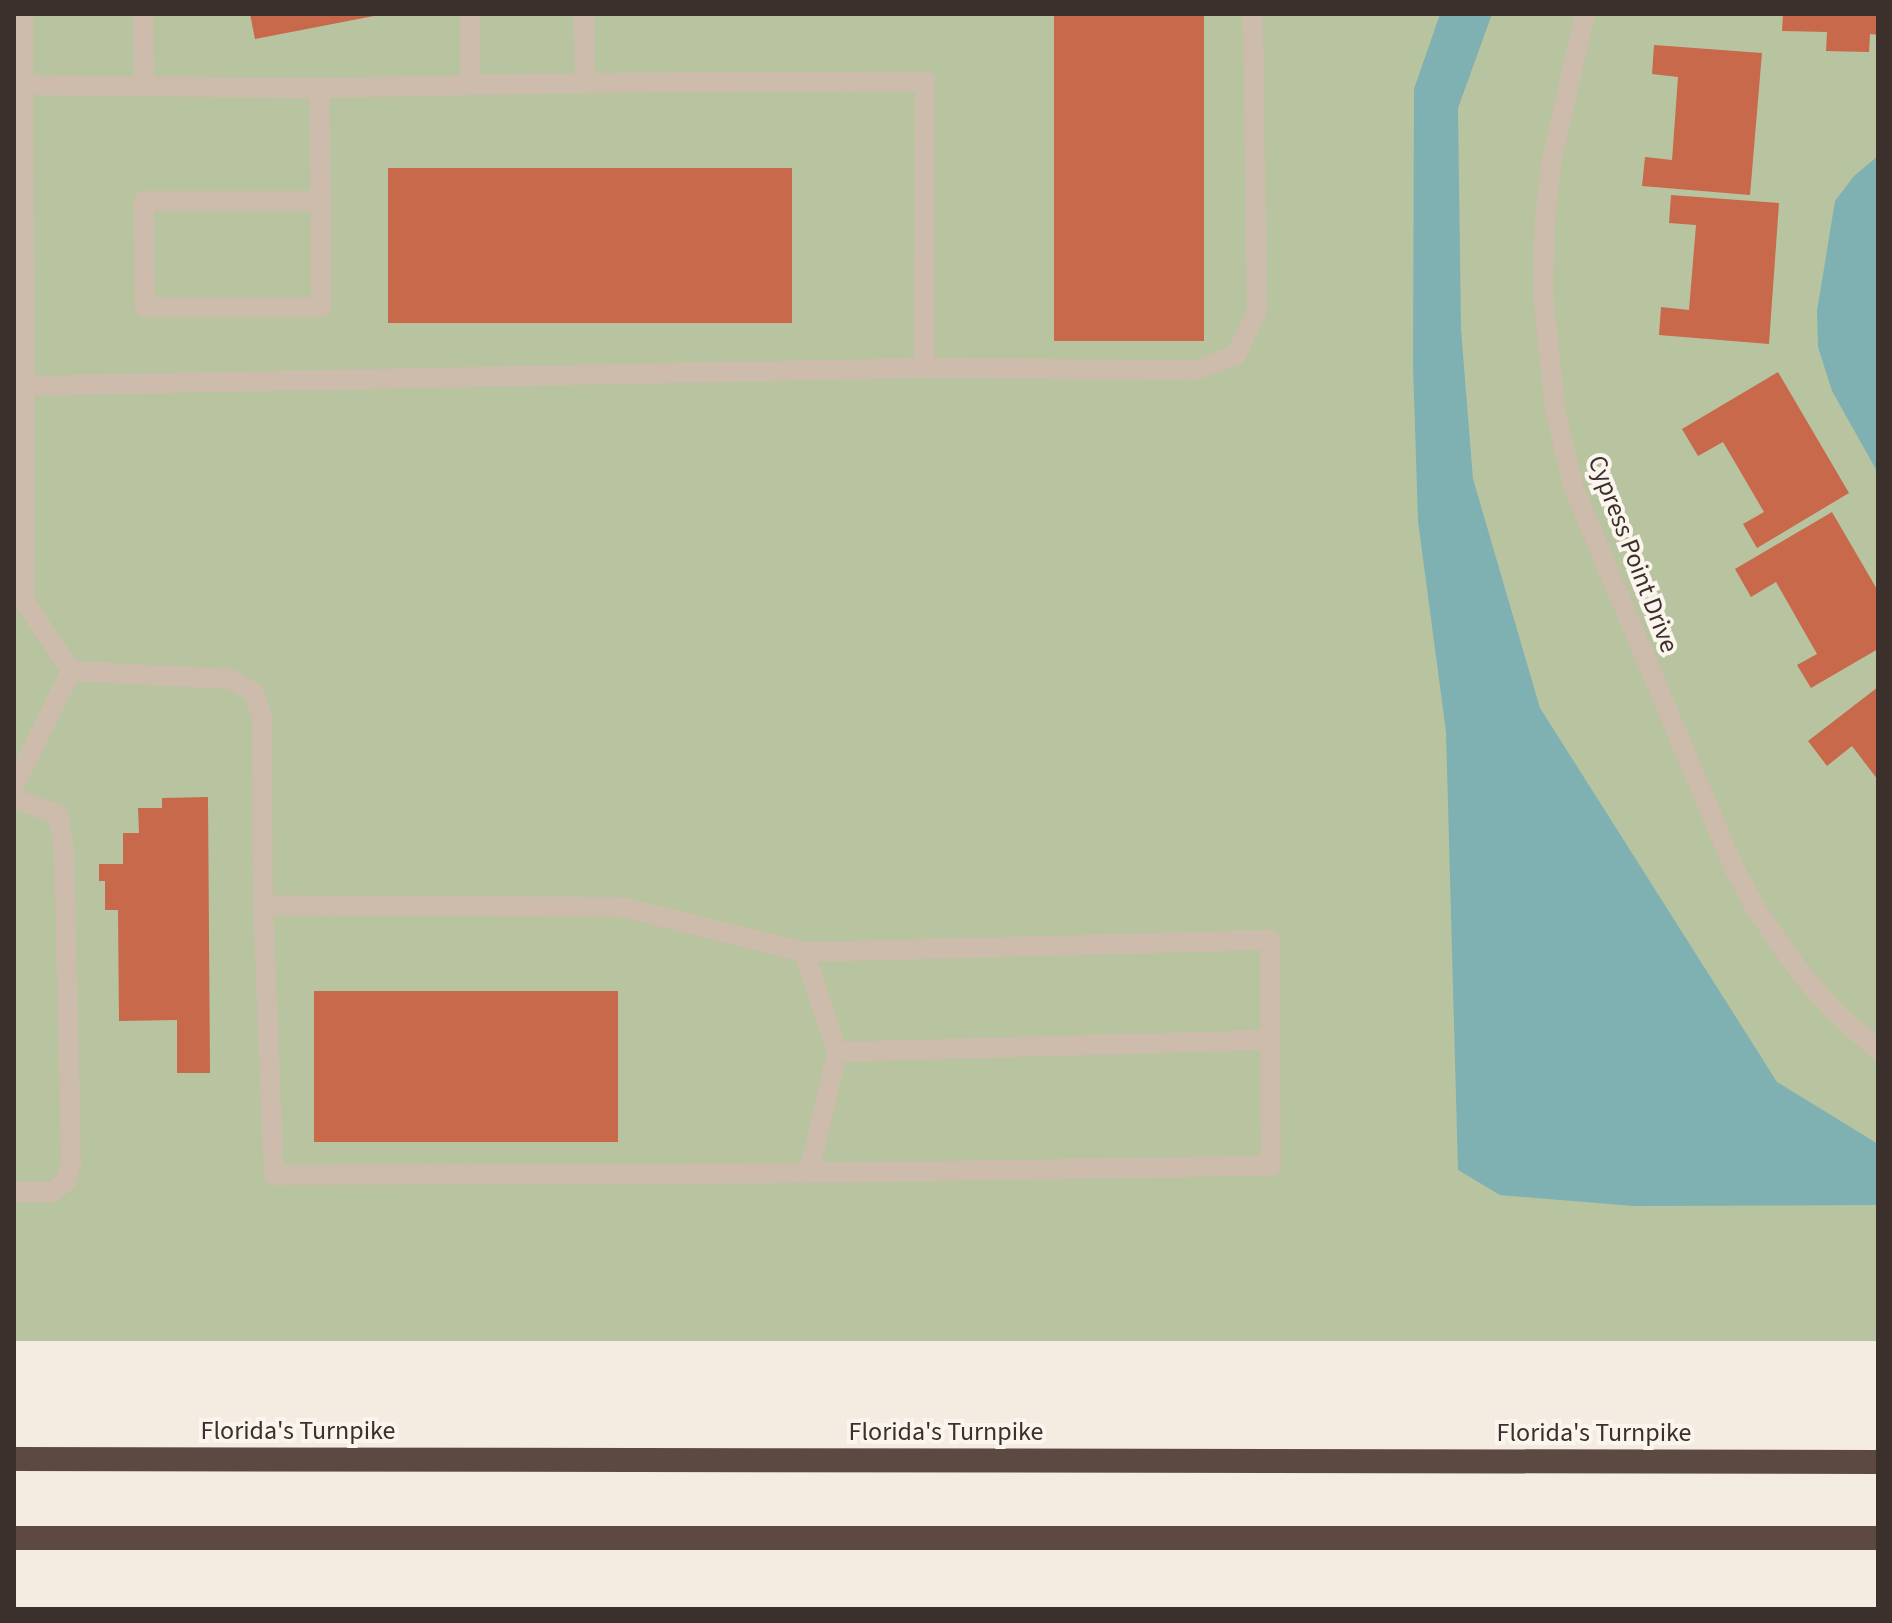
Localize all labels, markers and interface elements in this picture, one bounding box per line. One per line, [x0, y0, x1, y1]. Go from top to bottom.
street label: Cypress Point Drive [1581, 451, 1685, 657]
street label: Florida's Turnpike [201, 1415, 395, 1447]
street label: Florida's Turnpike [849, 1416, 1043, 1448]
street label: Florida's Turnpike [1497, 1417, 1691, 1449]

